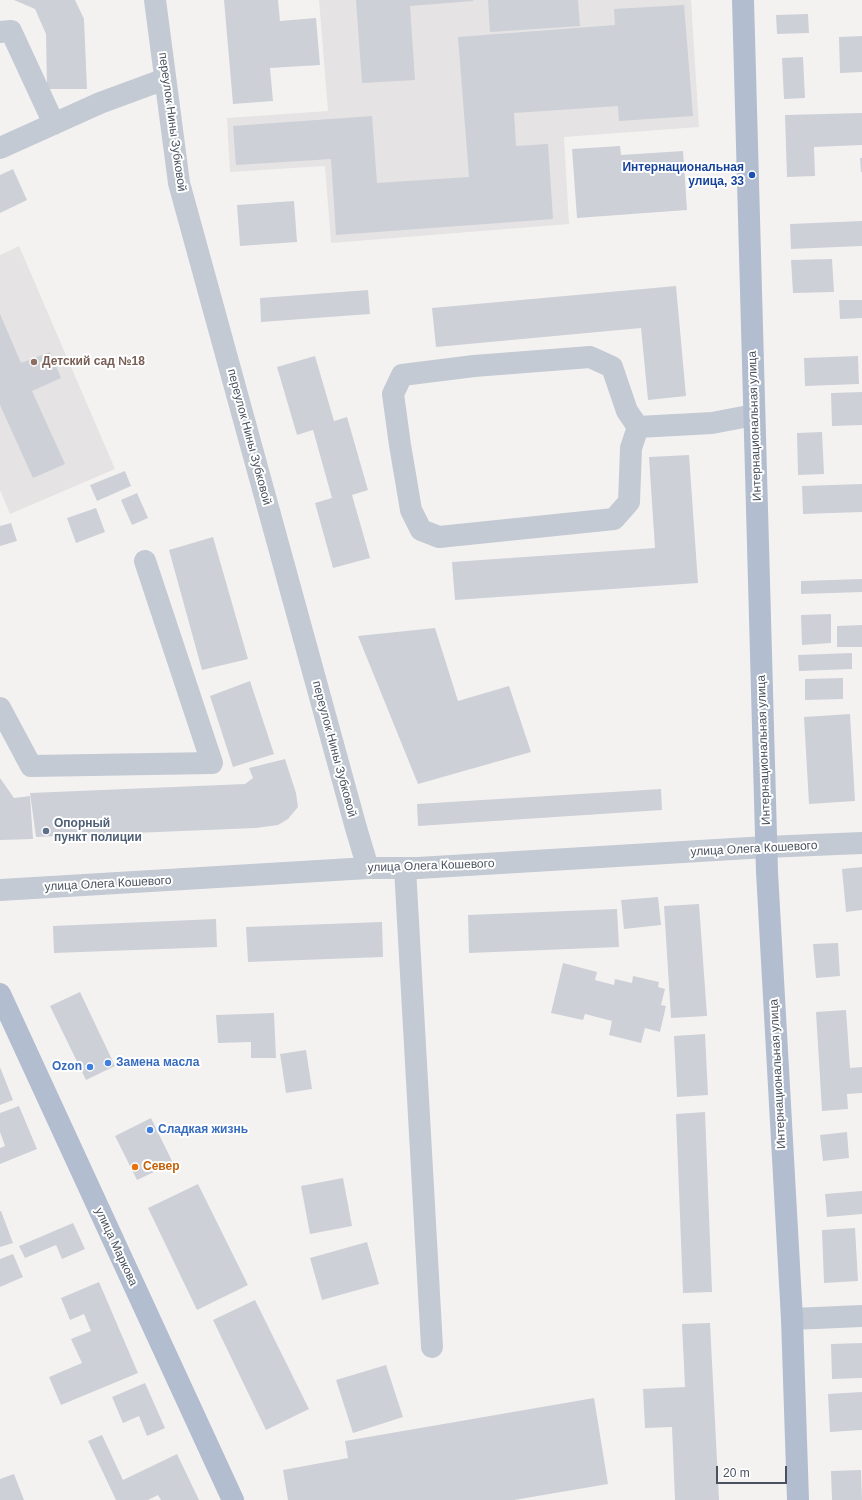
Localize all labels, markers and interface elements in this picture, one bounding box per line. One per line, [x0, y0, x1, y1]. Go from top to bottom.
street label: переулок Нины Зубковой [155, 51, 189, 193]
place label: Интернациональная улица, 33 [622, 161, 744, 189]
marker: Интернациональная улица, 33 [747, 170, 757, 180]
street label: Интернациональная улица [745, 351, 765, 501]
place label: Детский сад №18 [42, 355, 145, 369]
marker: Детский сад №18 [29, 357, 39, 367]
street label: переулок Нины Зубковой [224, 367, 274, 507]
street label: Интернациональная улица [754, 675, 774, 825]
street label: переулок Нины Зубковой [309, 679, 359, 819]
place label: Опорный пункт полиции [54, 817, 142, 845]
marker: Опорный пункт полиции [41, 826, 51, 836]
street label: улица Олега Кошевого [690, 838, 818, 860]
street label: улица Олега Кошевого [367, 857, 495, 875]
street label: улица Олега Кошевого [44, 873, 172, 895]
street label: Интернациональная улица [767, 999, 789, 1149]
place label: Замена масла [116, 1056, 199, 1070]
marker: Замена масла [103, 1058, 113, 1068]
place label: Ozon [52, 1060, 82, 1074]
marker: Ozon [85, 1062, 95, 1072]
place label: Сладкая жизнь [158, 1123, 248, 1137]
marker: Сладкая жизнь [145, 1125, 155, 1135]
place label: Север [143, 1160, 180, 1174]
marker: Север [130, 1162, 140, 1172]
street label: улица Маркова [92, 1206, 140, 1288]
scale bar [718, 1458, 789, 1484]
text: 20 m [723, 1466, 750, 1480]

